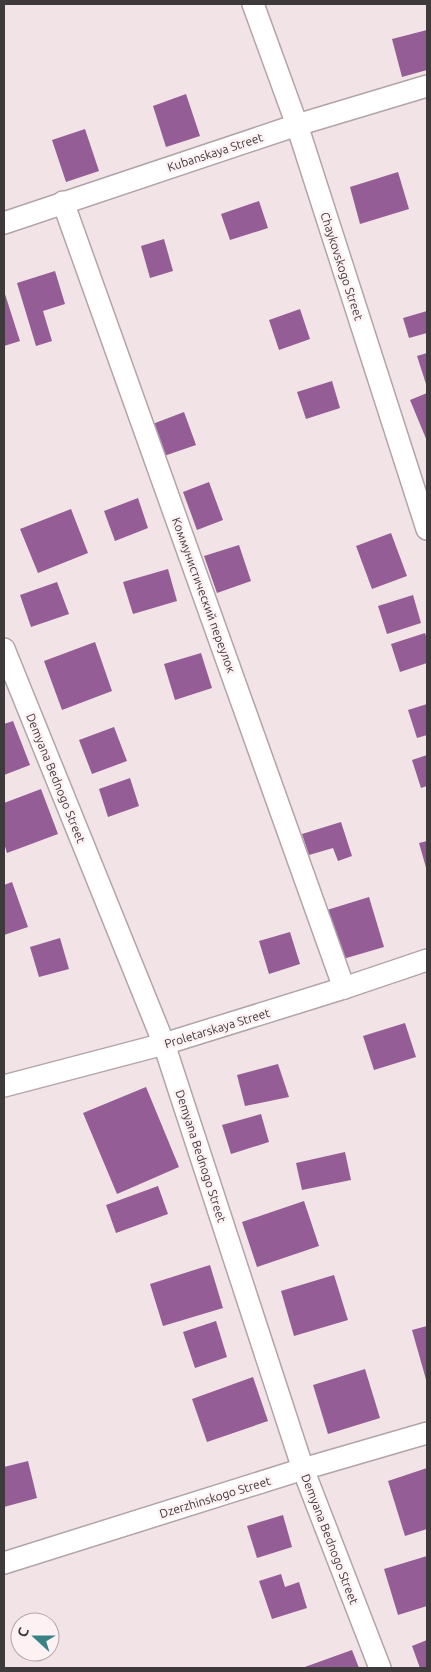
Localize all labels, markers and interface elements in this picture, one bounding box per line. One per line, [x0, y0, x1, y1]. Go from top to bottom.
street label: Kubanskaya Street [166, 130, 265, 174]
street label: Chaykovskogo Street [318, 210, 366, 322]
street label: Коммунистический переулок [170, 516, 238, 674]
street label: Demyana Bednogo Street [24, 711, 88, 845]
street label: Proletarskaya Street [163, 1006, 272, 1050]
street label: Demyana Bednogo Street [173, 1088, 229, 1224]
street label: Demyana Bednogo Street [299, 1472, 361, 1606]
street label: Dzerzhinskogo Street [158, 1474, 272, 1520]
north arrow [10, 1612, 60, 1662]
text: С [14, 1625, 32, 1639]

